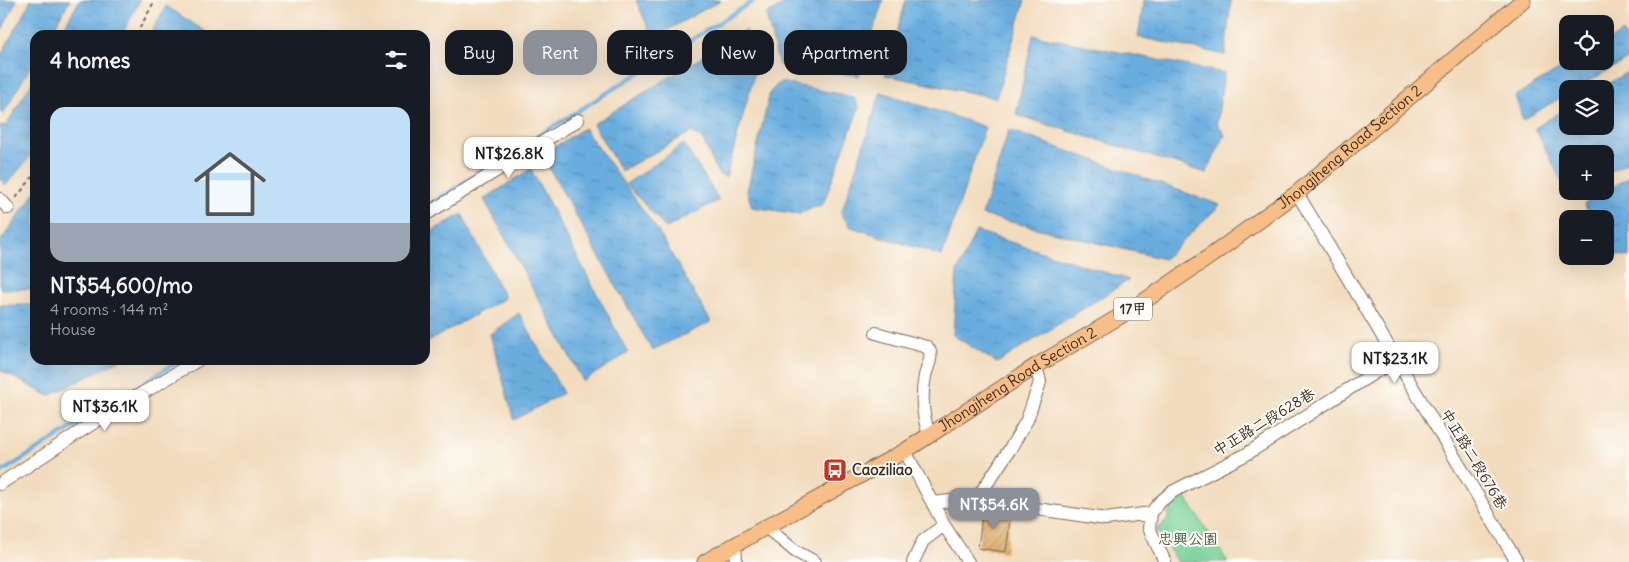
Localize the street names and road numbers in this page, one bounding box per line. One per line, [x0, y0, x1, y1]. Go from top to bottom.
street label: Jhongjheng Road Section 2 [1273, 81, 1425, 213]
road number: 17甲 [1114, 298, 1152, 320]
street label: Jhongjheng Road Section 2 [935, 322, 1100, 436]
street label: 中正路二段628巷 [1209, 384, 1318, 459]
street label: 中正路二段676巷 [1437, 405, 1512, 513]

